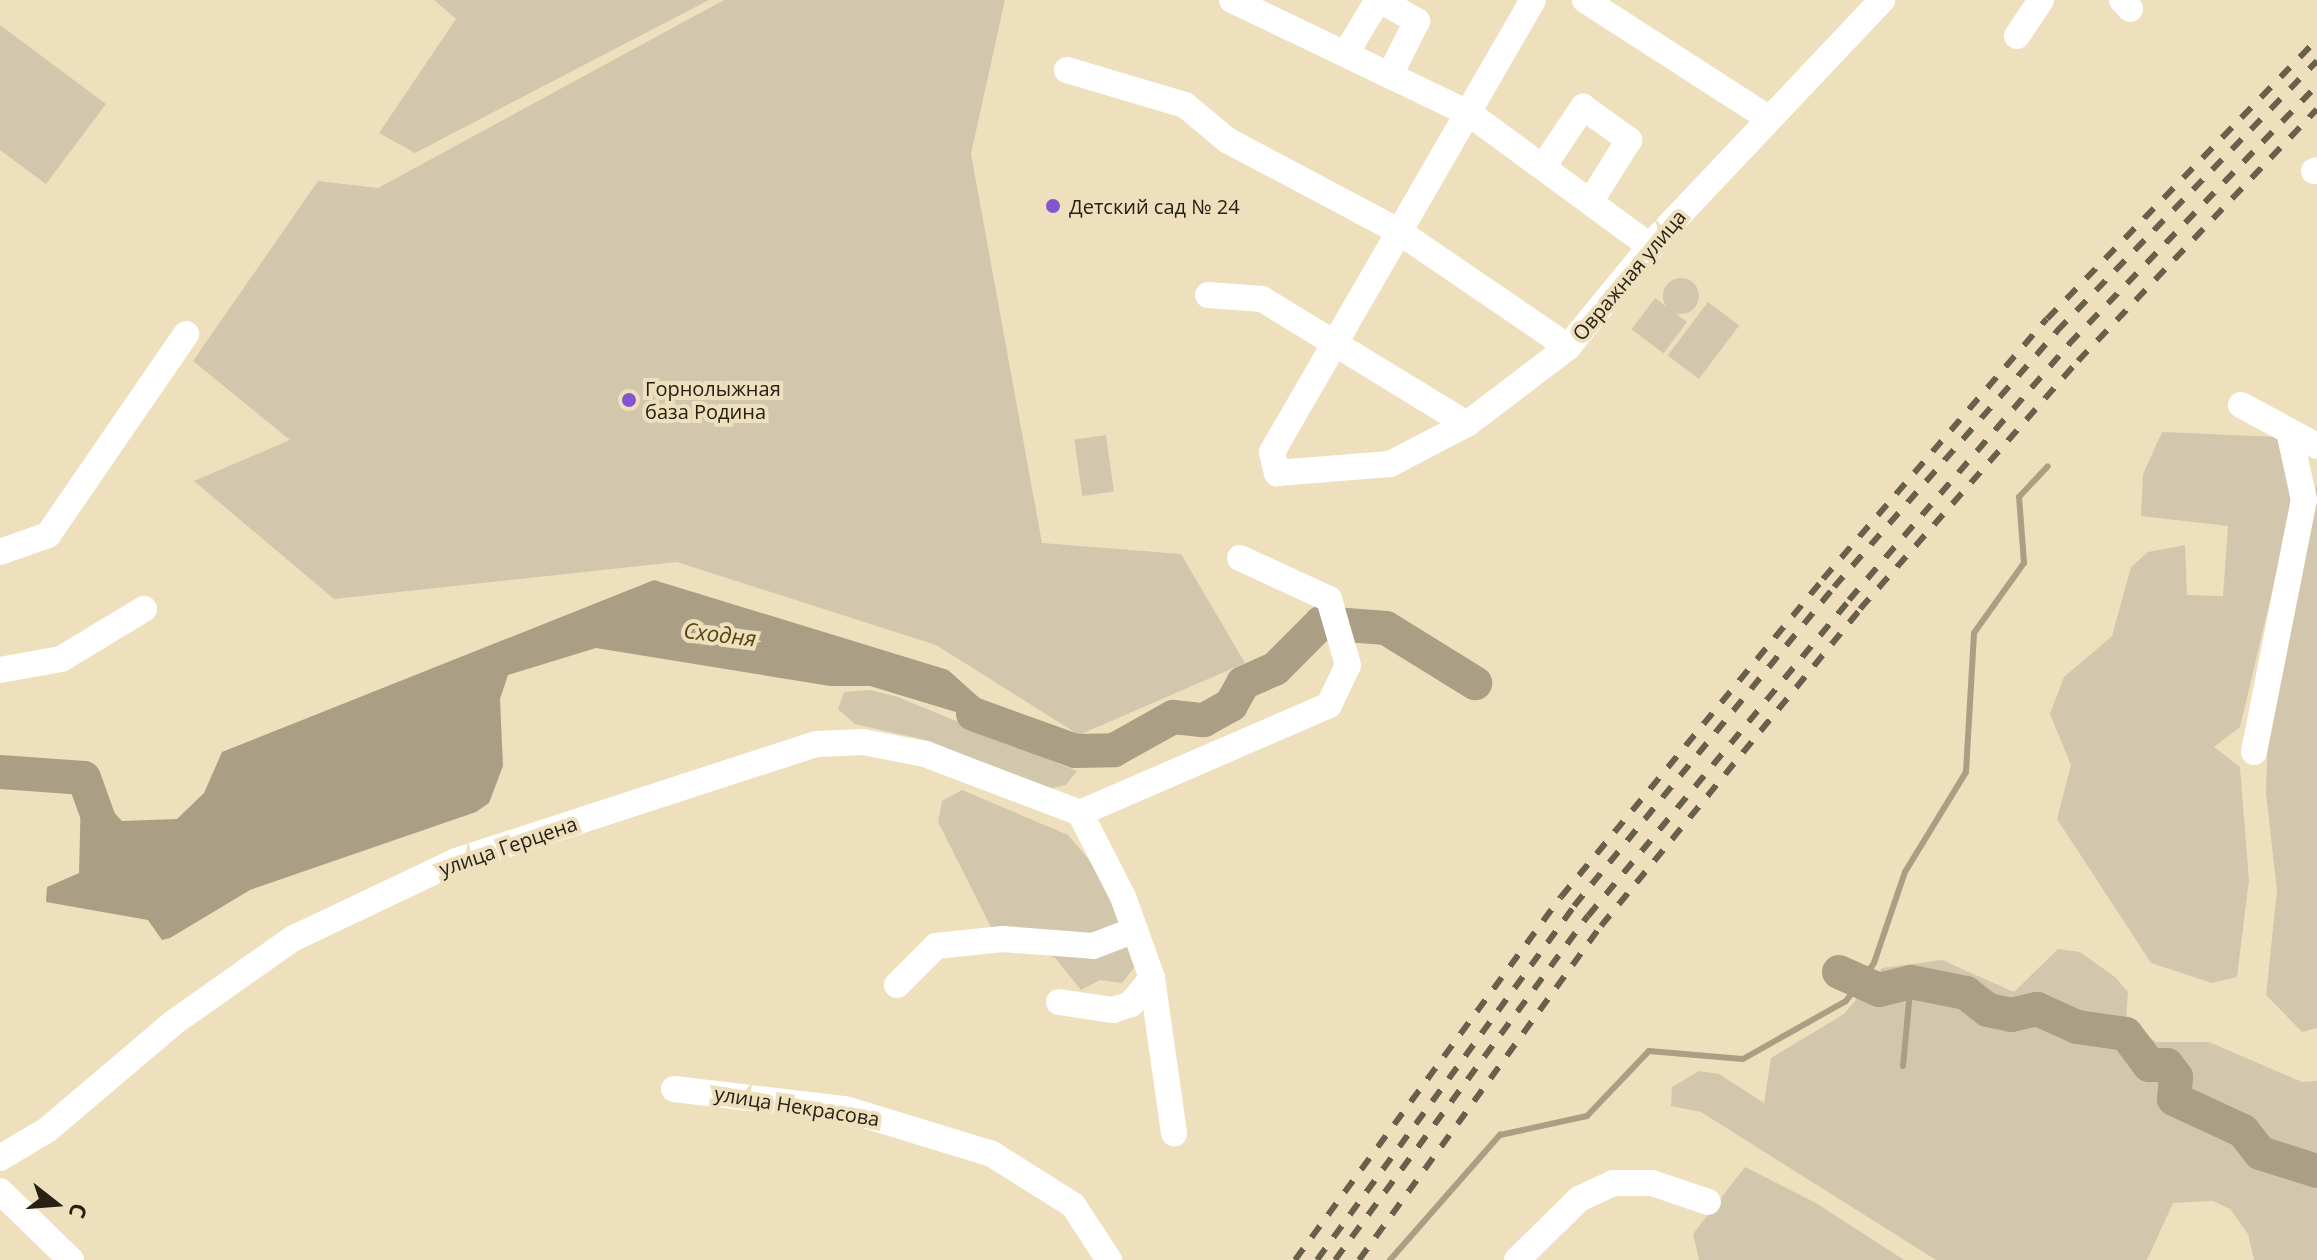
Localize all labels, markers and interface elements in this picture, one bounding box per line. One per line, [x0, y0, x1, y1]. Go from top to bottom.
place label: Детский сад № 24 [1069, 194, 1240, 218]
marker: Детский сад № 24 [1044, 197, 1062, 215]
street label: Овражная улица [1567, 205, 1691, 345]
place label: Горнолыжная база Родина [645, 376, 781, 423]
marker: Горнолыжная база Родина [620, 391, 638, 409]
water label: Сходня [682, 616, 758, 652]
street label: улица Герцена [436, 811, 580, 881]
street label: улица Некрасова [713, 1081, 881, 1131]
north arrow [16, 1164, 96, 1244]
text: С [63, 1200, 95, 1222]

